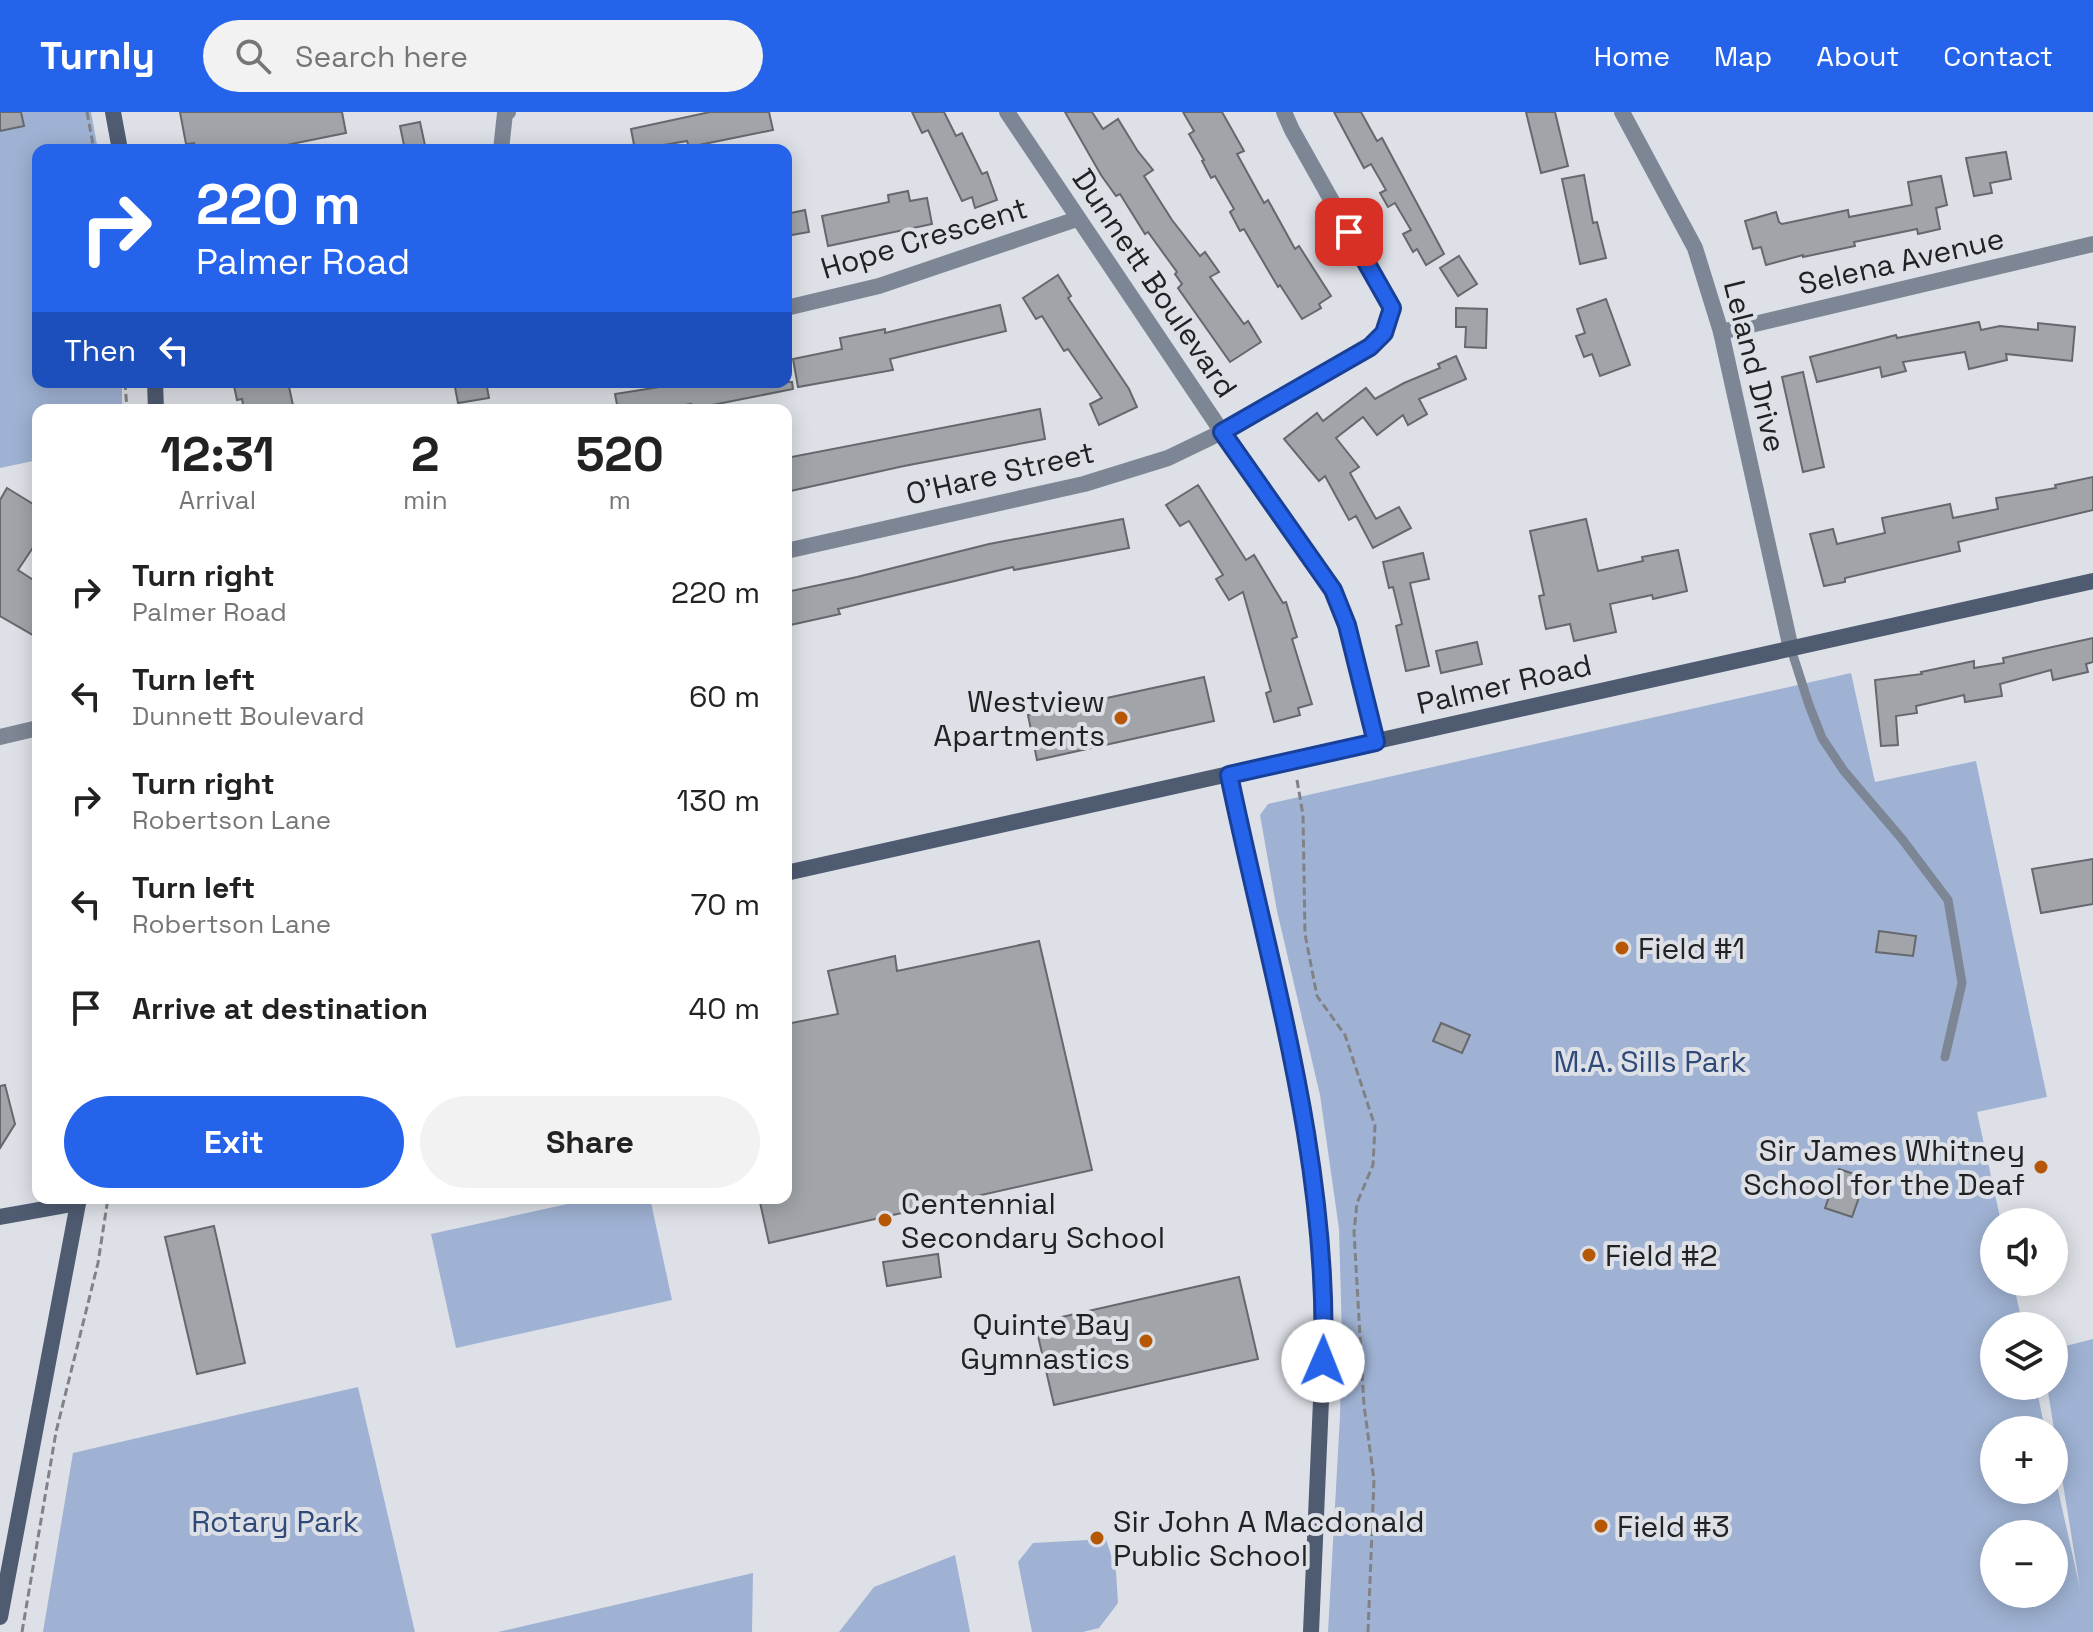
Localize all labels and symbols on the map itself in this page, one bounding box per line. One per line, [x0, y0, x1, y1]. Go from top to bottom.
street label: Dunnett Boulevard [1064, 161, 1246, 405]
street label: Hope Crescent [816, 188, 1032, 288]
pin [1315, 198, 1383, 266]
street label: Selena Avenue [1794, 218, 2008, 304]
street label: Leland Drive [1715, 276, 1795, 456]
street label: O'Hare Street [902, 432, 1098, 514]
street label: Palmer Road [1413, 645, 1595, 723]
place label: Westview Apartments [933, 682, 1105, 755]
marker: Westview Apartments [1112, 709, 1130, 727]
place label: Field #1 [1638, 929, 1745, 968]
marker: Field #1 [1613, 939, 1631, 957]
park label: M.A. Sills Park [1553, 1042, 1747, 1081]
place label: Sir James Whitney School for the Deaf [1743, 1131, 2025, 1204]
marker: Sir James Whitney School for the Deaf [2032, 1158, 2050, 1176]
place label: Centennial Secondary School [901, 1184, 1165, 1257]
marker: Centennial Secondary School [876, 1211, 894, 1229]
place label: Field #2 [1605, 1236, 1718, 1275]
marker: Field #2 [1580, 1246, 1598, 1264]
place label: Quinte Bay Gymnastics [960, 1305, 1130, 1378]
position arrow [1281, 1319, 1365, 1403]
marker: Quinte Bay Gymnastics [1137, 1332, 1155, 1350]
park label: Rotary Park [191, 1502, 359, 1541]
place label: Sir John A Macdonald Public School [1113, 1502, 1425, 1575]
place label: Field #3 [1617, 1507, 1730, 1546]
marker: Field #3 [1592, 1517, 1610, 1535]
marker: Sir John A Macdonald Public School [1088, 1529, 1106, 1547]

